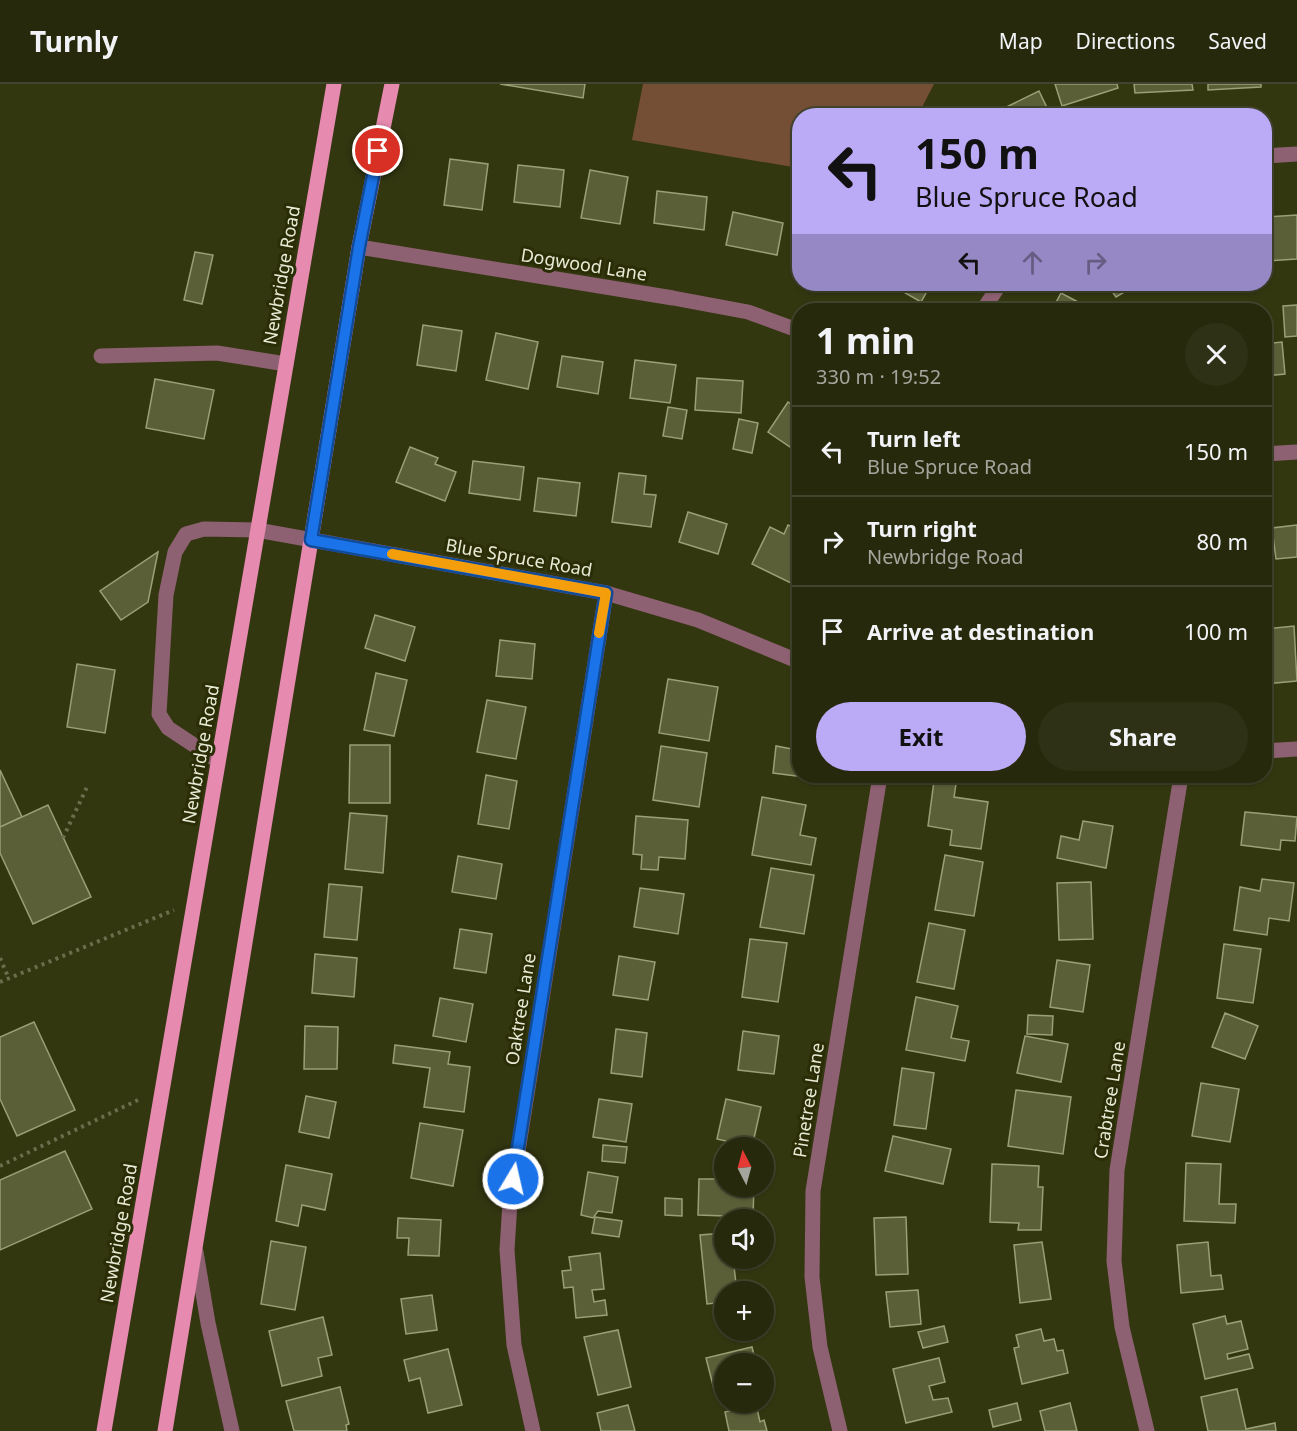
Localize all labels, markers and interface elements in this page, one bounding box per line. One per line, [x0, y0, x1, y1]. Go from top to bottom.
text: Turnly [30, 22, 118, 60]
text: Map [999, 27, 1043, 55]
text: Directions [1076, 27, 1175, 55]
text: Saved [1208, 27, 1267, 55]
text: 150 m [915, 124, 1039, 181]
pin [352, 125, 403, 176]
icon: left [816, 132, 894, 210]
icon: arrive [361, 134, 394, 167]
text: Blue Spruce Road [915, 178, 1138, 215]
street label: Newbridge Road [257, 203, 305, 347]
street label: Dogwood Lane [519, 242, 649, 286]
icon: left [953, 246, 986, 279]
icon: ahead [1016, 246, 1049, 279]
icon: right [1079, 246, 1112, 279]
text: 1 min [816, 316, 915, 365]
button: close [1185, 323, 1248, 386]
text: 330 m · 19:52 [816, 363, 941, 390]
text: Turn left [867, 423, 961, 453]
icon: left [816, 435, 849, 468]
text: 150 m [1184, 436, 1248, 466]
text: Blue Spruce Road [867, 453, 1032, 480]
text: Turn right [867, 513, 977, 543]
icon: right [816, 525, 849, 558]
text: 80 m [1197, 526, 1248, 556]
street label: Blue Spruce Road [444, 532, 594, 582]
text: Newbridge Road [867, 543, 1024, 570]
icon: arrive [816, 615, 849, 648]
text: Arrive at destination [867, 616, 1094, 646]
text: 100 m [1184, 616, 1248, 646]
street label: Newbridge Road [176, 682, 224, 826]
button: Exit [816, 702, 1026, 771]
button: Share [1038, 702, 1248, 771]
street label: Oaktree Lane [499, 951, 541, 1067]
street label: Crabtree Lane [1088, 1039, 1130, 1161]
street label: Pinetree Lane [787, 1041, 829, 1159]
north arrow [714, 1137, 774, 1197]
map controls [714, 1137, 774, 1413]
position arrow [481, 1147, 545, 1211]
street label: Newbridge Road [94, 1161, 142, 1305]
button: sound [714, 1209, 774, 1269]
button: + [714, 1281, 774, 1341]
button: − [714, 1353, 774, 1413]

